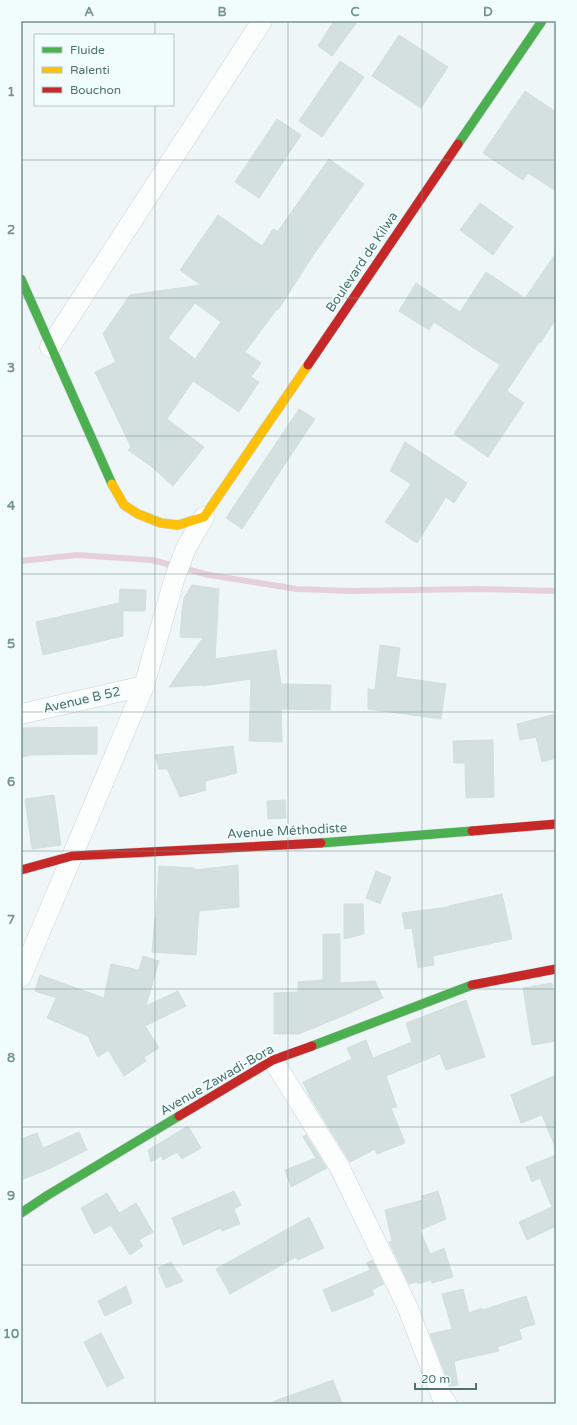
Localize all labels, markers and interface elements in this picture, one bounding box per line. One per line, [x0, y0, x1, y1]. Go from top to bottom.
text: A [84, 4, 94, 20]
text: B [217, 4, 227, 20]
text: C [350, 4, 360, 20]
text: D [483, 4, 493, 20]
legend [34, 34, 174, 106]
text: Fluide [70, 43, 105, 57]
text: Ralenti [70, 63, 110, 77]
text: Bouchon [70, 83, 121, 97]
text: 1 [7, 84, 15, 100]
street label: Boulevard de Kilwa [323, 209, 401, 315]
text: 2 [7, 222, 15, 238]
text: 3 [7, 360, 15, 376]
text: 4 [7, 498, 16, 514]
text: 5 [7, 636, 15, 652]
street label: Avenue B 52 [42, 683, 122, 717]
text: 6 [7, 774, 15, 790]
street label: Avenue Méthodiste [227, 820, 347, 842]
text: 7 [7, 912, 15, 928]
street label: Avenue Zawadi-Bora [157, 1041, 277, 1119]
text: 8 [7, 1050, 15, 1066]
text: 9 [7, 1188, 15, 1204]
text: 10 [3, 1326, 19, 1342]
scale bar [415, 1365, 476, 1391]
text: 20 m [421, 1372, 450, 1386]

